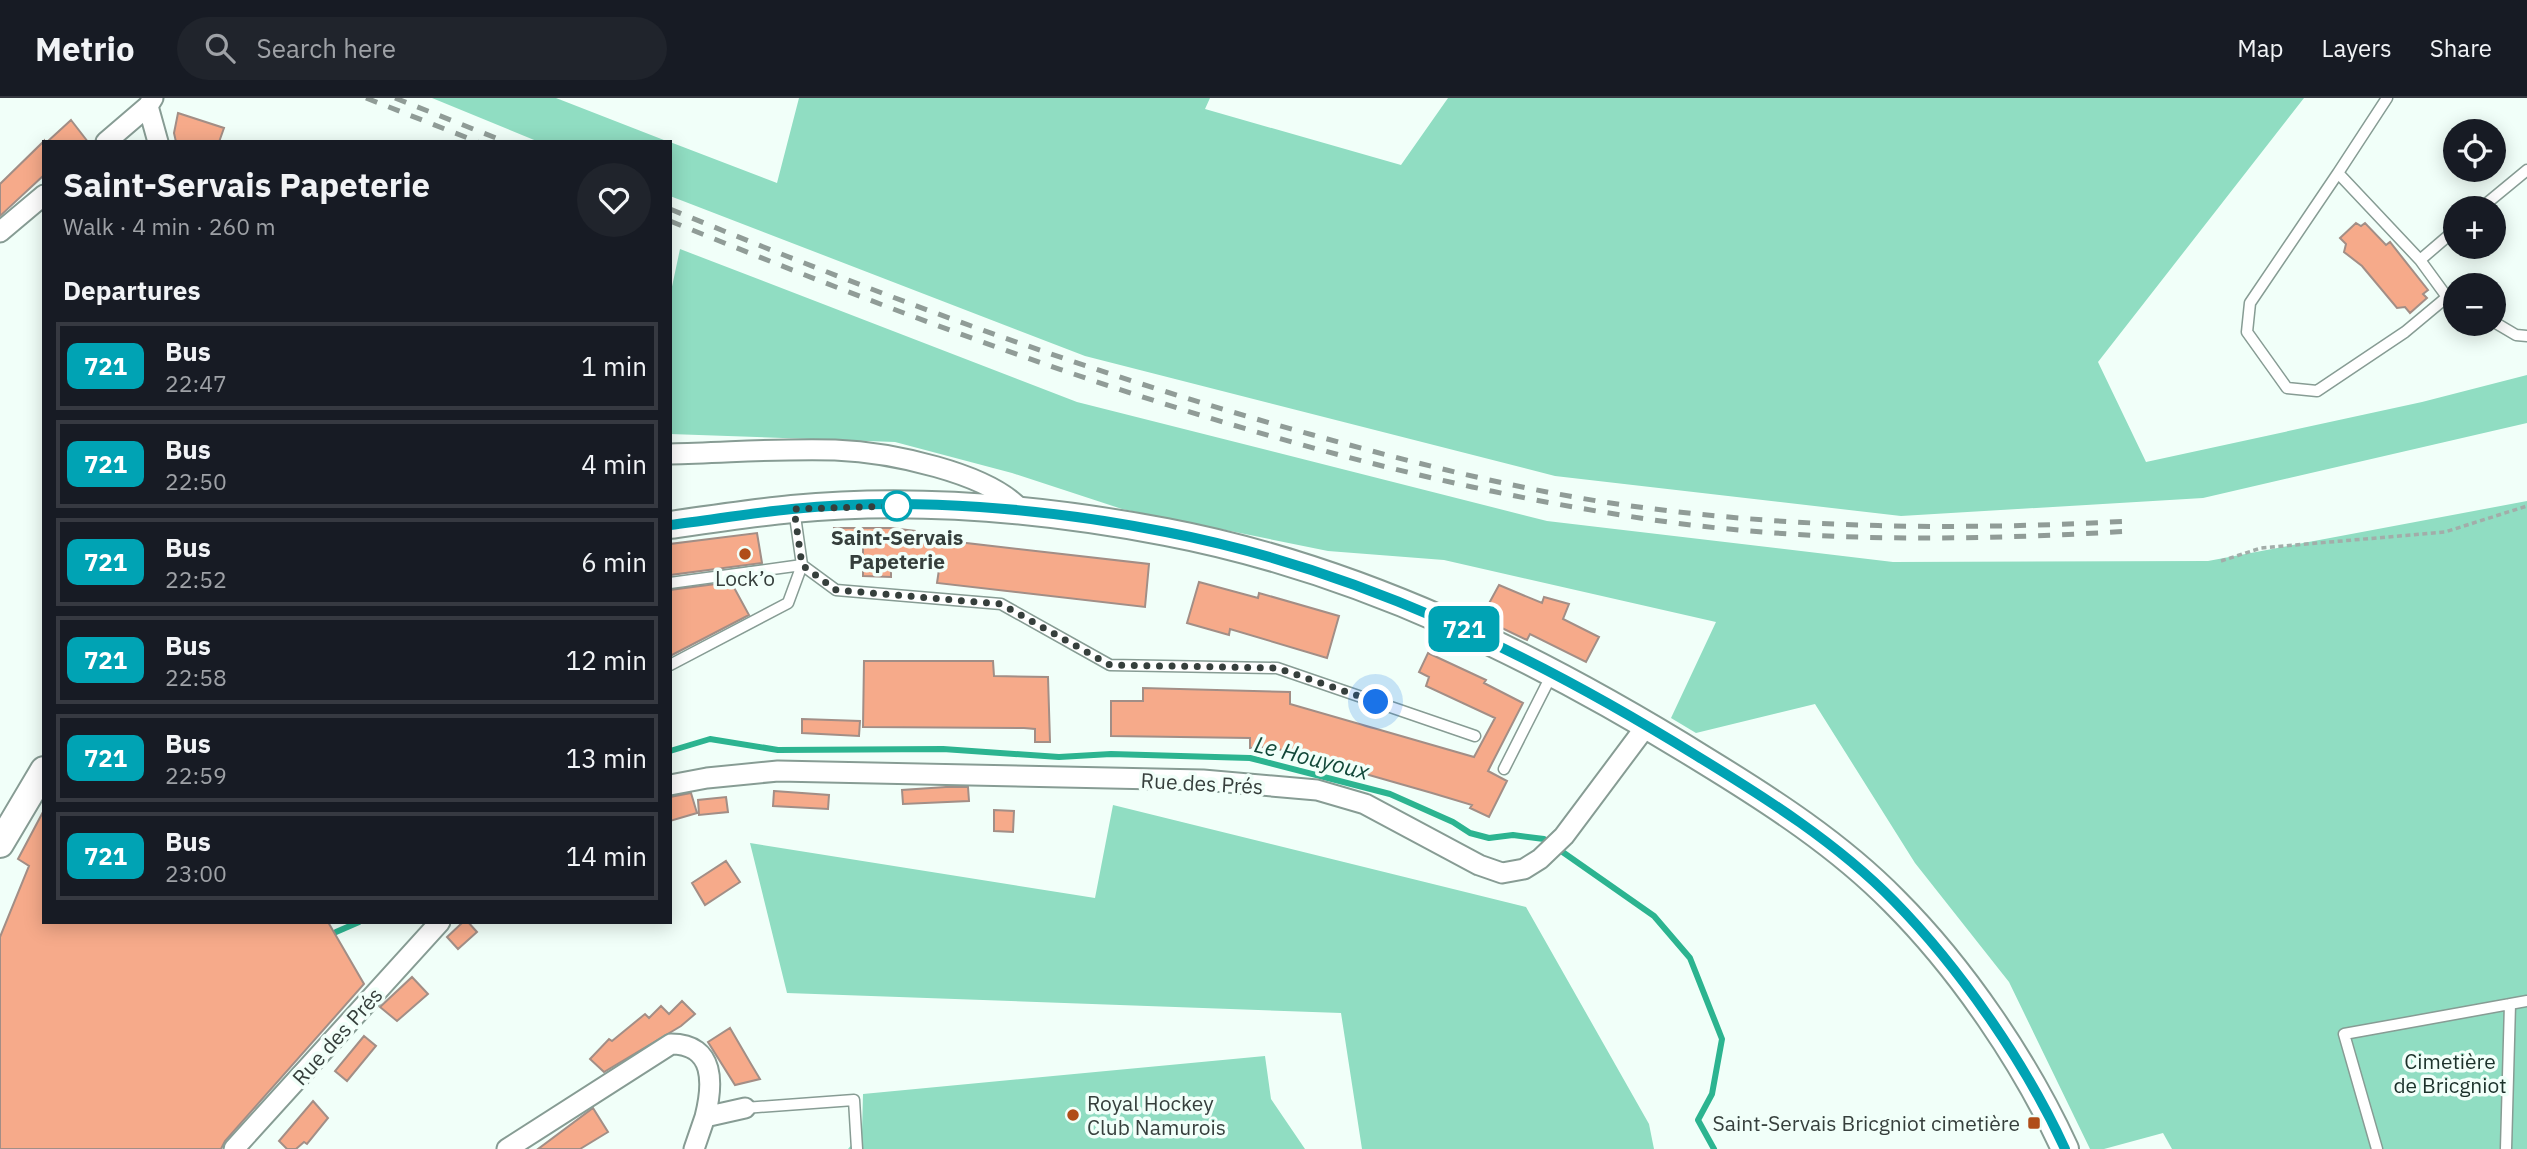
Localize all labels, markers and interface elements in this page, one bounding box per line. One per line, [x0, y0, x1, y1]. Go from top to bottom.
search box [177, 17, 667, 80]
text: Metrio [35, 27, 135, 70]
icon: search [201, 29, 239, 67]
text: Search here [257, 31, 396, 65]
text: Map [2237, 32, 2284, 64]
text: Layers [2322, 32, 2392, 64]
text: Share [2430, 32, 2492, 64]
map controls [2443, 119, 2506, 336]
button: locate [2443, 119, 2506, 182]
text: Saint-Servais Papeterie [63, 163, 430, 206]
button: heart [577, 163, 651, 237]
button: + [2443, 196, 2506, 259]
text: Walk · 4 min · 260 m [63, 211, 276, 241]
text: Departures [63, 273, 201, 307]
button: − [2443, 273, 2506, 336]
text: Bus [165, 334, 211, 368]
text: 1 min [581, 349, 647, 383]
text: 721 [84, 350, 127, 382]
text: 22:47 [165, 368, 227, 398]
text: Bus [165, 432, 211, 466]
text: 4 min [581, 447, 647, 481]
text: 721 [84, 448, 127, 480]
text: 22:50 [165, 466, 227, 496]
marker: Saint-Servais Papeterie [882, 491, 912, 521]
place label: Saint-Servais Papeterie [831, 523, 963, 575]
text: Bus [165, 530, 211, 564]
text: 6 min [581, 545, 647, 579]
text: 721 [84, 546, 127, 578]
marker: Lock’o [737, 546, 753, 562]
text: 22:52 [165, 564, 227, 594]
place label: Lock’o [715, 564, 775, 592]
line badge: 721 [1424, 606, 1504, 652]
text: 721 [1442, 613, 1486, 645]
text: Bus [165, 628, 211, 662]
text: 12 min [566, 643, 647, 677]
text: 721 [84, 644, 127, 676]
text: 22:58 [165, 662, 227, 692]
your location [1358, 684, 1393, 719]
text: Bus [165, 726, 211, 760]
water label: Le Houyoux [1252, 728, 1373, 786]
text: 13 min [566, 741, 647, 775]
text: 721 [84, 742, 127, 774]
text: 22:59 [165, 760, 227, 790]
street label: Rue des Prés [1140, 766, 1264, 800]
text: Bus [165, 824, 211, 858]
text: 14 min [566, 839, 647, 873]
text: 721 [84, 840, 127, 872]
text: 23:00 [165, 858, 227, 888]
street label: Rue des Prés [286, 981, 388, 1091]
park label: Cimetière de Bricgniot [2393, 1047, 2507, 1099]
place label: Royal Hockey Club Namurois [1087, 1089, 1226, 1141]
marker: Royal Hockey Club Namurois [1065, 1107, 1081, 1123]
place label: Saint-Servais Bricgniot cimetière [1713, 1109, 2020, 1137]
marker: Saint-Servais Bricgniot cimetière [2026, 1115, 2042, 1131]

